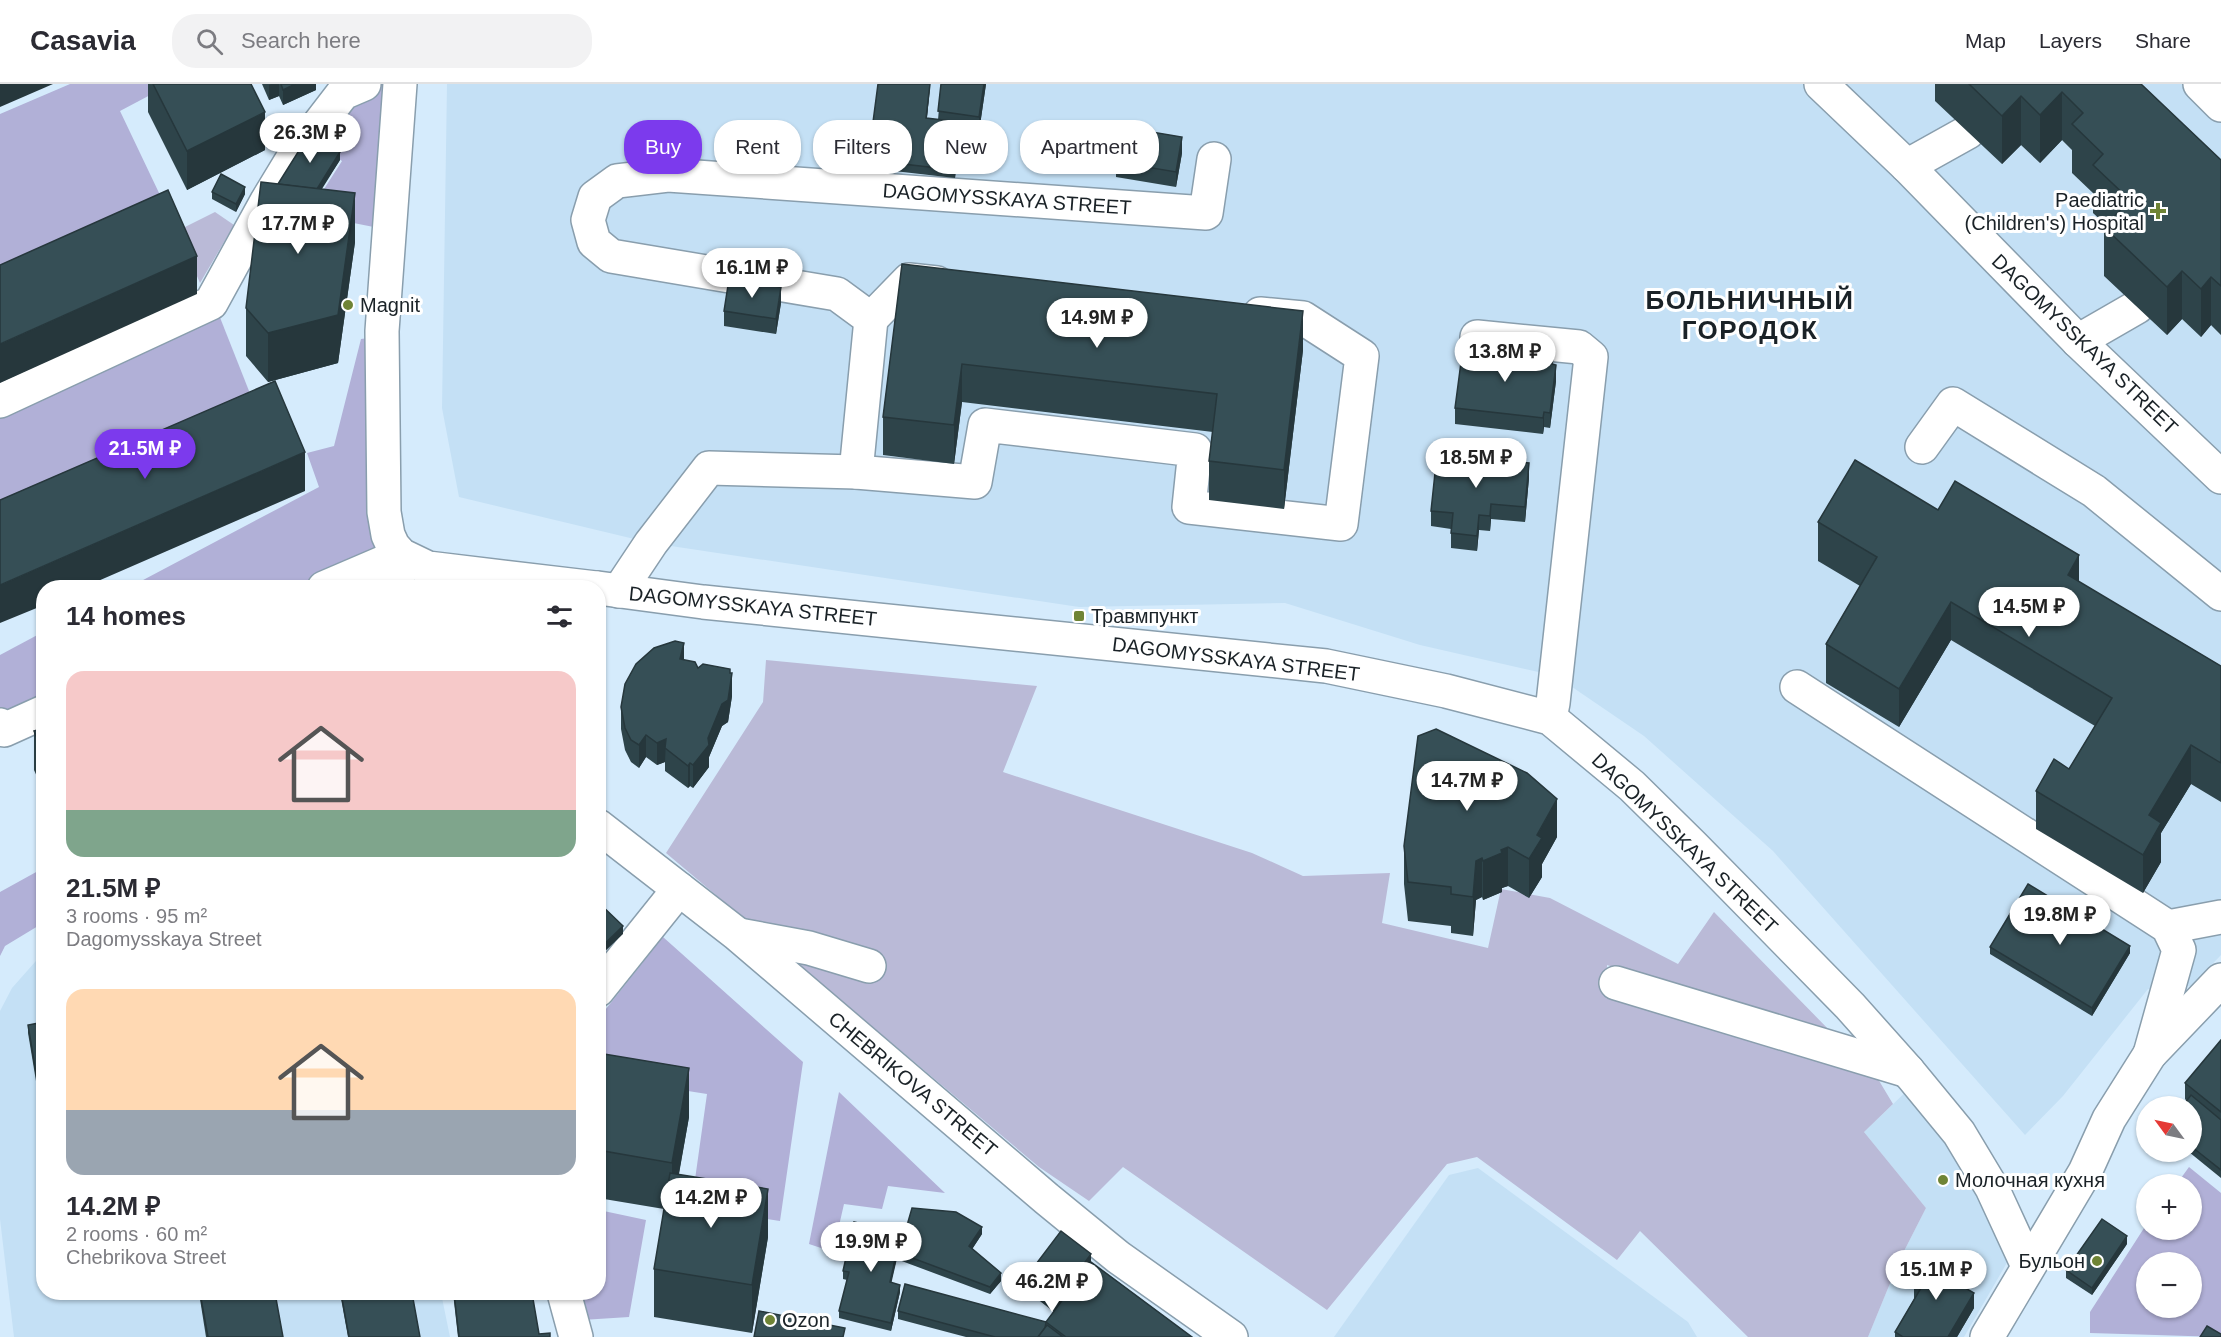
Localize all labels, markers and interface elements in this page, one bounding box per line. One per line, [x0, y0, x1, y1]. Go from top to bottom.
search box [172, 14, 592, 68]
text: Casavia [30, 25, 136, 56]
icon: search [193, 25, 226, 58]
text: Search here [241, 28, 361, 53]
text: Map [1965, 29, 2006, 52]
text: Layers [2039, 29, 2102, 52]
text: Share [2135, 29, 2191, 52]
pin: 26.3M ₽ [255, 113, 365, 164]
chip: Buy [624, 120, 702, 174]
chip: Rent [714, 120, 801, 174]
chip: Filters [813, 120, 912, 174]
chip: New [924, 120, 1008, 174]
chip: Apartment [1020, 120, 1159, 174]
text: 26.3M ₽ [274, 121, 346, 143]
street label: DAGOMYSSKAYA STREET [882, 179, 1132, 219]
place label: Paediatric (Children's) Hospital [1965, 189, 2144, 234]
marker: Paediatric (Children's) Hospital [2149, 202, 2167, 220]
pin: 17.7M ₽ [243, 204, 353, 255]
text: 17.7M ₽ [262, 212, 334, 234]
pin: 16.1M ₽ [697, 248, 807, 299]
street label: DAGOMYSSKAYA STREET [1988, 249, 2182, 439]
text: 16.1M ₽ [716, 256, 788, 278]
district label: БОЛЬНИЧНЫЙ ГОРОДОК [1646, 285, 1854, 345]
place label: Magnit [360, 294, 420, 316]
marker: Magnit [341, 298, 355, 312]
pin: 14.9M ₽ [1042, 298, 1152, 349]
text: 14.9M ₽ [1061, 306, 1133, 328]
pin: 13.8M ₽ [1450, 332, 1560, 383]
text: 13.8M ₽ [1469, 340, 1541, 362]
pin: 21.5M ₽ [90, 429, 200, 480]
text: 21.5M ₽ [109, 437, 181, 459]
pin: 18.5M ₽ [1421, 438, 1531, 489]
text: 18.5M ₽ [1440, 446, 1512, 468]
street label: DAGOMYSSKAYA STREET [628, 582, 878, 630]
pin: 14.5M ₽ [1974, 587, 2084, 638]
text: 14.5M ₽ [1993, 595, 2065, 617]
icon: filters [543, 600, 576, 633]
text: 14 homes [66, 601, 186, 631]
place label: Травмпункт [1091, 605, 1199, 627]
marker: Травмпункт [1072, 609, 1086, 623]
street label: DAGOMYSSKAYA STREET [1111, 633, 1361, 685]
icon: home [267, 710, 375, 818]
street label: DAGOMYSSKAYA STREET [1588, 748, 1782, 938]
pin: 14.7M ₽ [1412, 761, 1522, 812]
text: 14.7M ₽ [1431, 769, 1503, 791]
text: 21.5M ₽ [66, 873, 161, 903]
pin: 19.8M ₽ [2005, 895, 2115, 946]
text: 19.8M ₽ [2024, 903, 2096, 925]
text: 3 rooms · 95 m² [66, 905, 207, 927]
text: Dagomysskaya Street [66, 928, 262, 950]
street label: CHEBRIKOVA STREET [824, 1007, 1002, 1161]
icon: home [267, 1028, 375, 1136]
north arrow [2136, 1096, 2202, 1162]
map controls [2136, 1096, 2202, 1318]
place label: Молочная кухня [1955, 1169, 2105, 1191]
marker: Молочная кухня [1936, 1173, 1950, 1187]
button: + [2136, 1174, 2202, 1240]
pin: 14.2M ₽ [656, 1178, 766, 1229]
text: 14.2M ₽ [675, 1186, 747, 1208]
text: 14.2M ₽ [66, 1191, 161, 1221]
pin: 19.9M ₽ [816, 1222, 926, 1273]
text: 2 rooms · 60 m² [66, 1223, 207, 1245]
text: 19.9M ₽ [835, 1230, 907, 1252]
text: Chebrikova Street [66, 1246, 226, 1268]
pin: 15.1M ₽ [1881, 1250, 1991, 1301]
place label: Бульон [2018, 1250, 2085, 1272]
button: − [2136, 1252, 2202, 1318]
marker: Бульон [2090, 1254, 2104, 1268]
text: 15.1M ₽ [1900, 1258, 1972, 1280]
pin: 46.2M ₽ [997, 1262, 1107, 1313]
text: 46.2M ₽ [1016, 1270, 1088, 1292]
place label: Ozon [782, 1309, 830, 1331]
marker: Ozon [763, 1313, 777, 1327]

